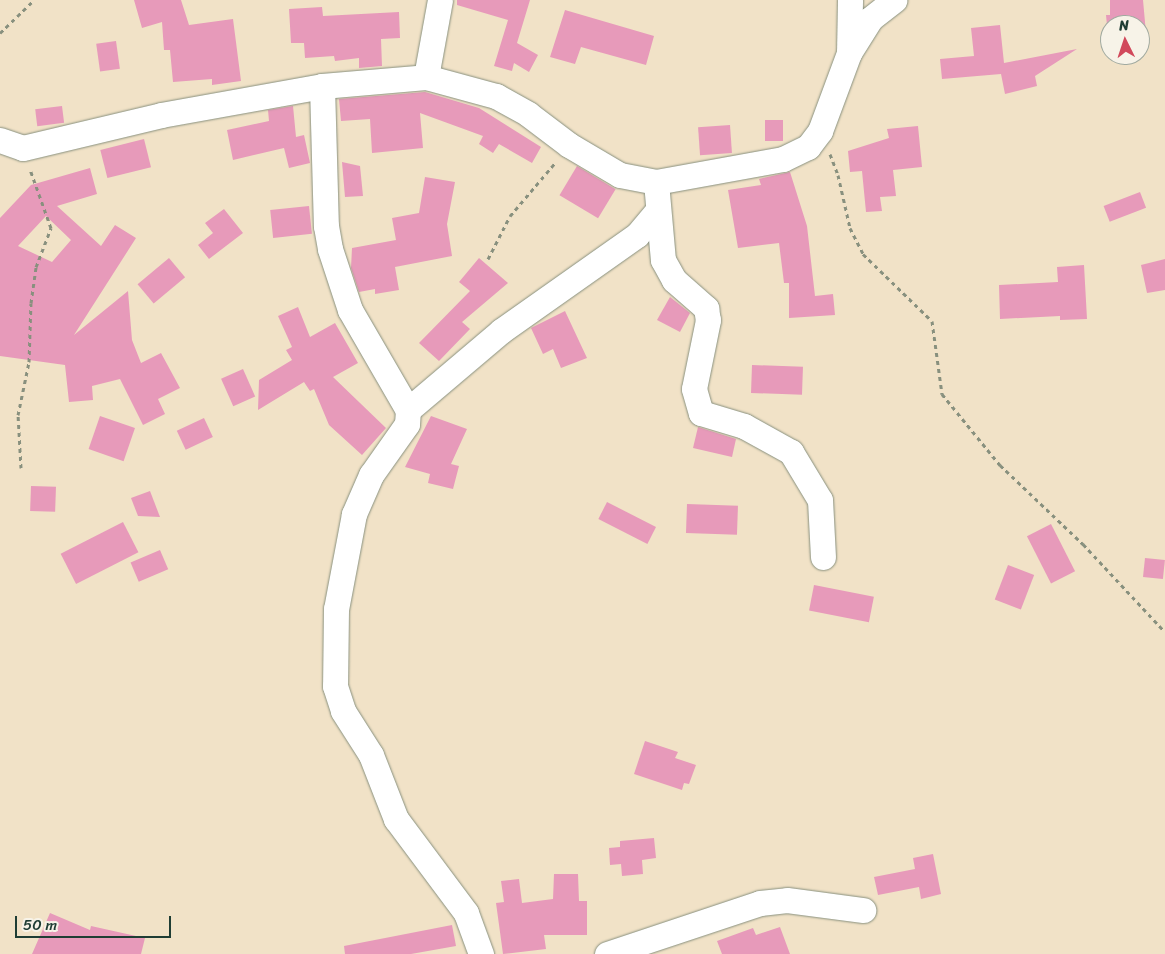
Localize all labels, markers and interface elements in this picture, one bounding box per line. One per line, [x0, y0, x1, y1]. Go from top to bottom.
text: N [1118, 13, 1130, 38]
north arrow [1100, 15, 1150, 65]
scale bar [18, 906, 174, 938]
text: 50 m [23, 912, 57, 938]

